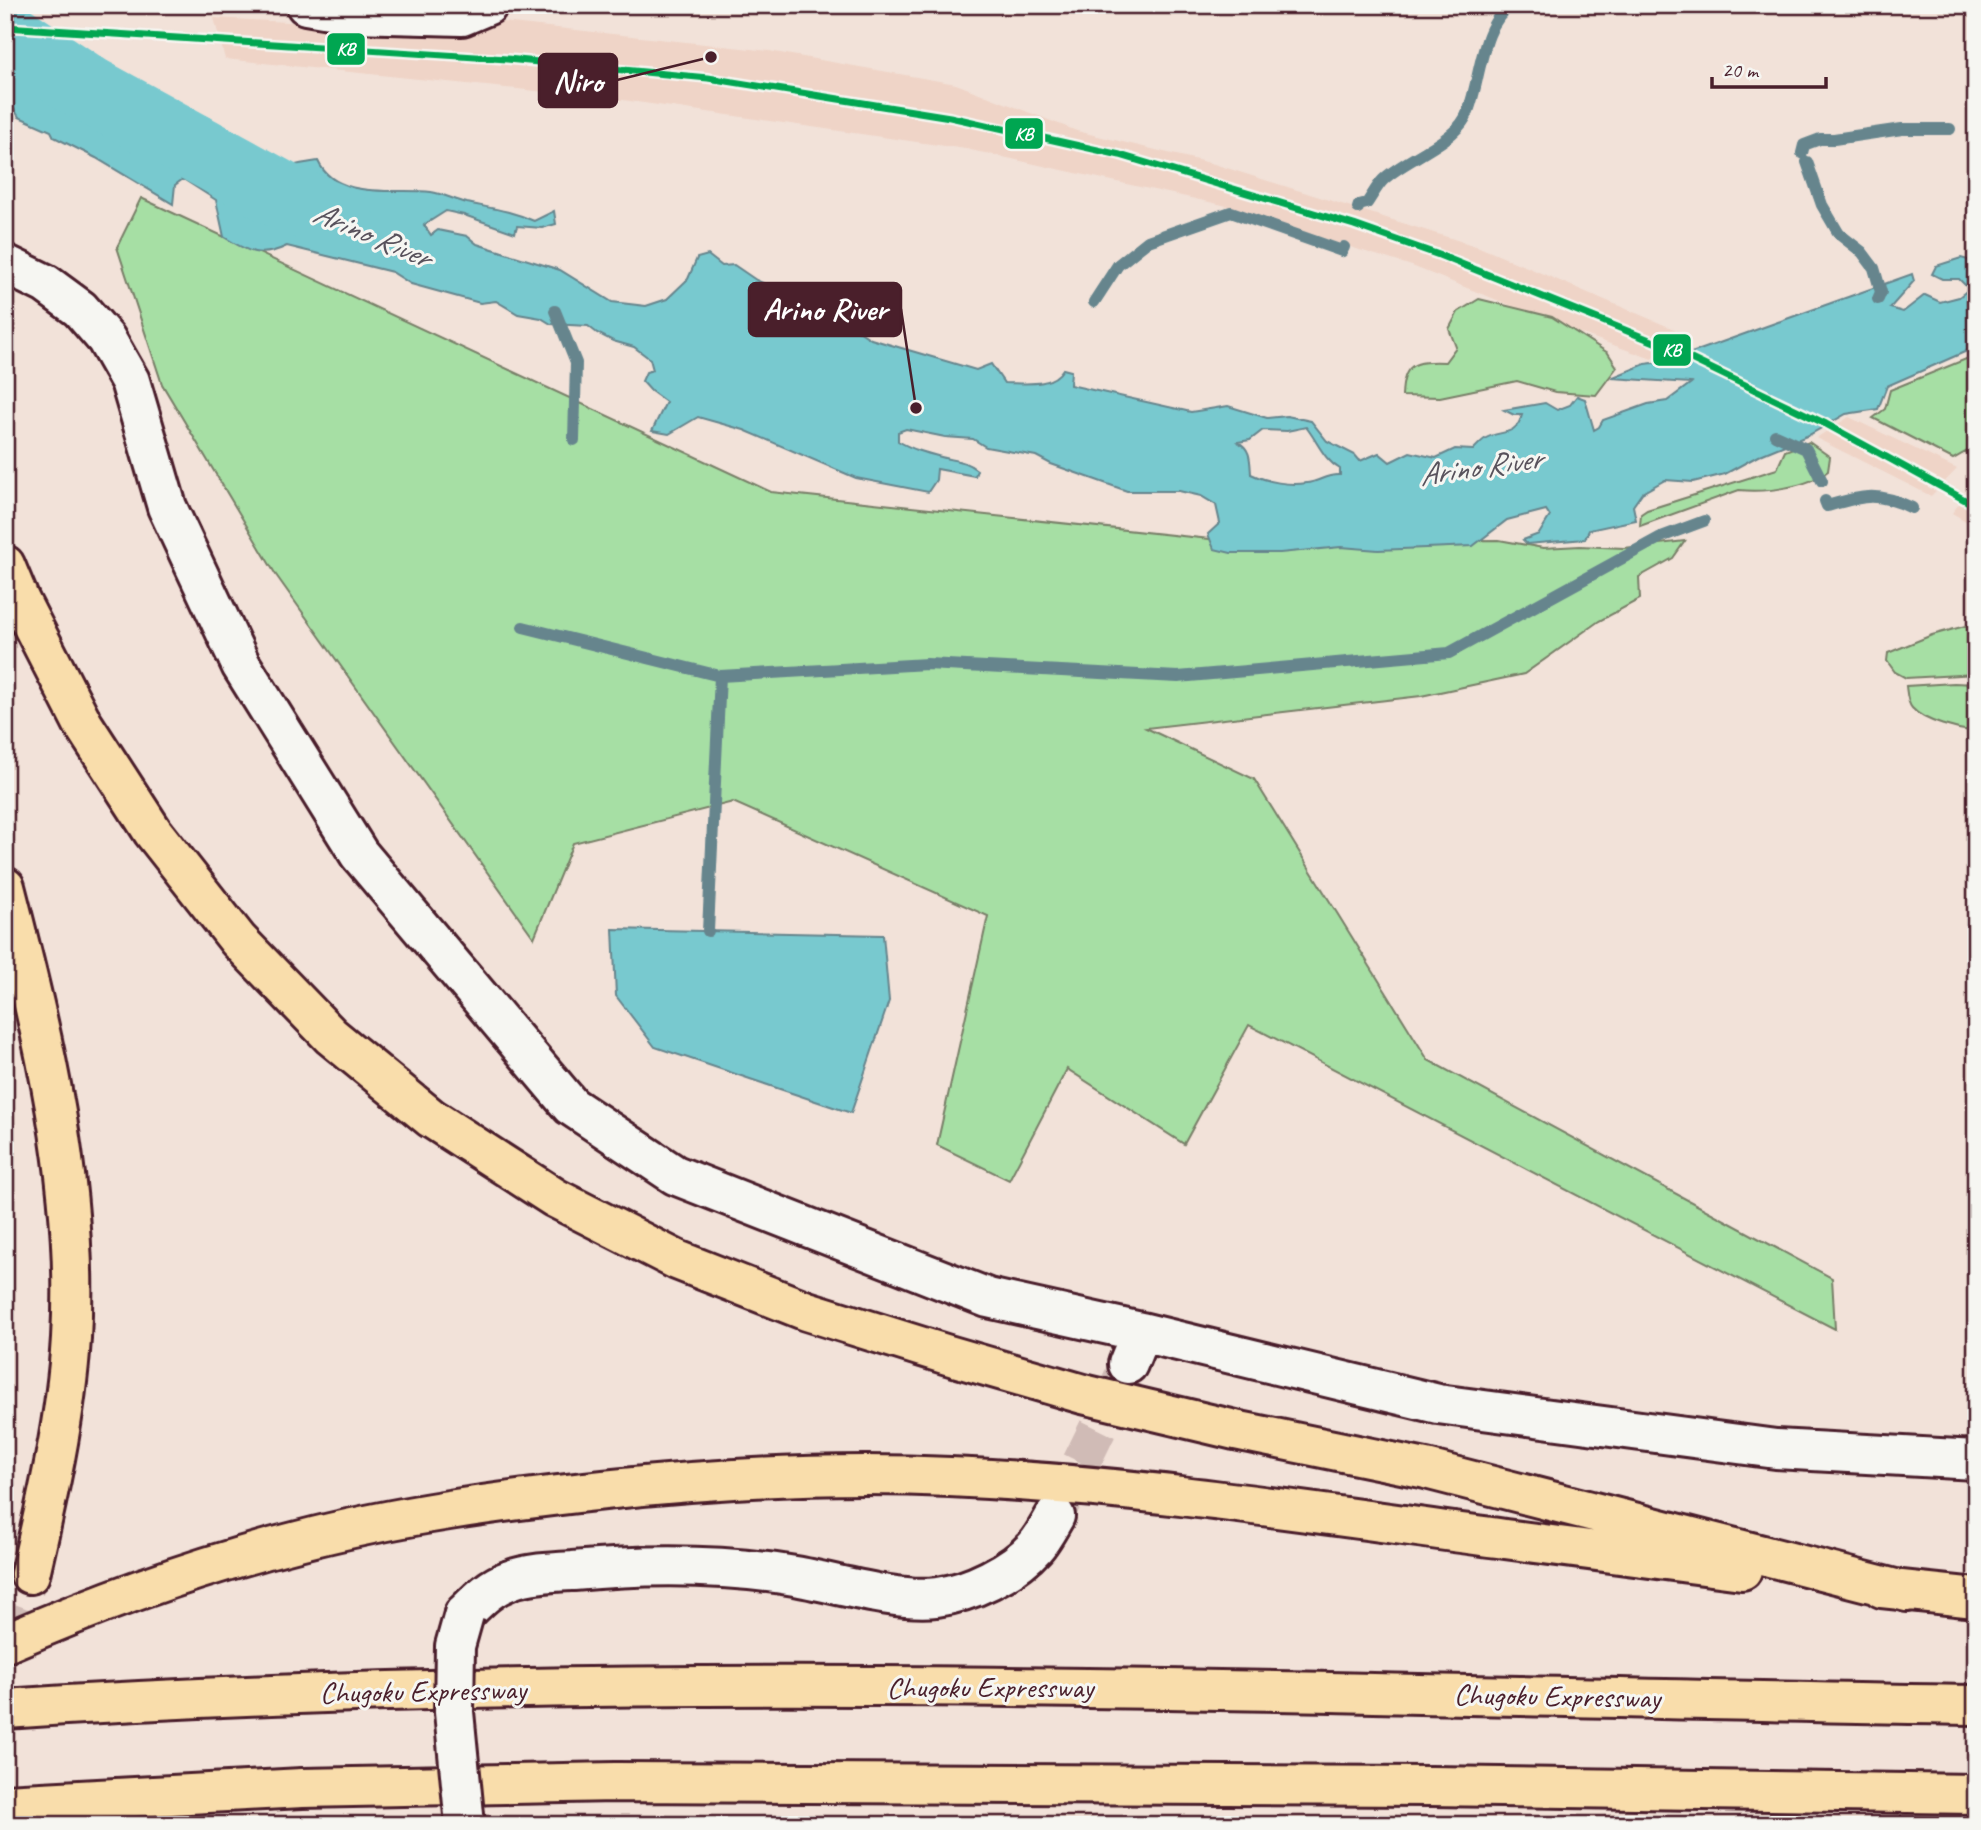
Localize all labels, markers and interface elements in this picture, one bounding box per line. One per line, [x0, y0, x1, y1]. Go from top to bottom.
line badge: KB [326, 32, 366, 66]
text: KB [336, 37, 358, 61]
scale bar [1712, 46, 1825, 90]
callout: Niro [539, 54, 617, 107]
text: 20 m [1722, 57, 1760, 83]
text: Niro [553, 61, 606, 102]
line badge: KB [1004, 117, 1044, 150]
text: KB [1014, 122, 1036, 146]
water label: Arino River [307, 192, 441, 279]
callout: Arino River [749, 283, 901, 336]
text: Arino River [763, 289, 891, 330]
line badge: KB [1652, 333, 1692, 367]
text: KB [1662, 338, 1684, 362]
water label: Arino River [1417, 437, 1549, 495]
street label: Chugoku Expressway [887, 1668, 1096, 1706]
street label: Chugoku Expressway [320, 1670, 529, 1712]
street label: Chugoku Expressway [1454, 1675, 1663, 1717]

